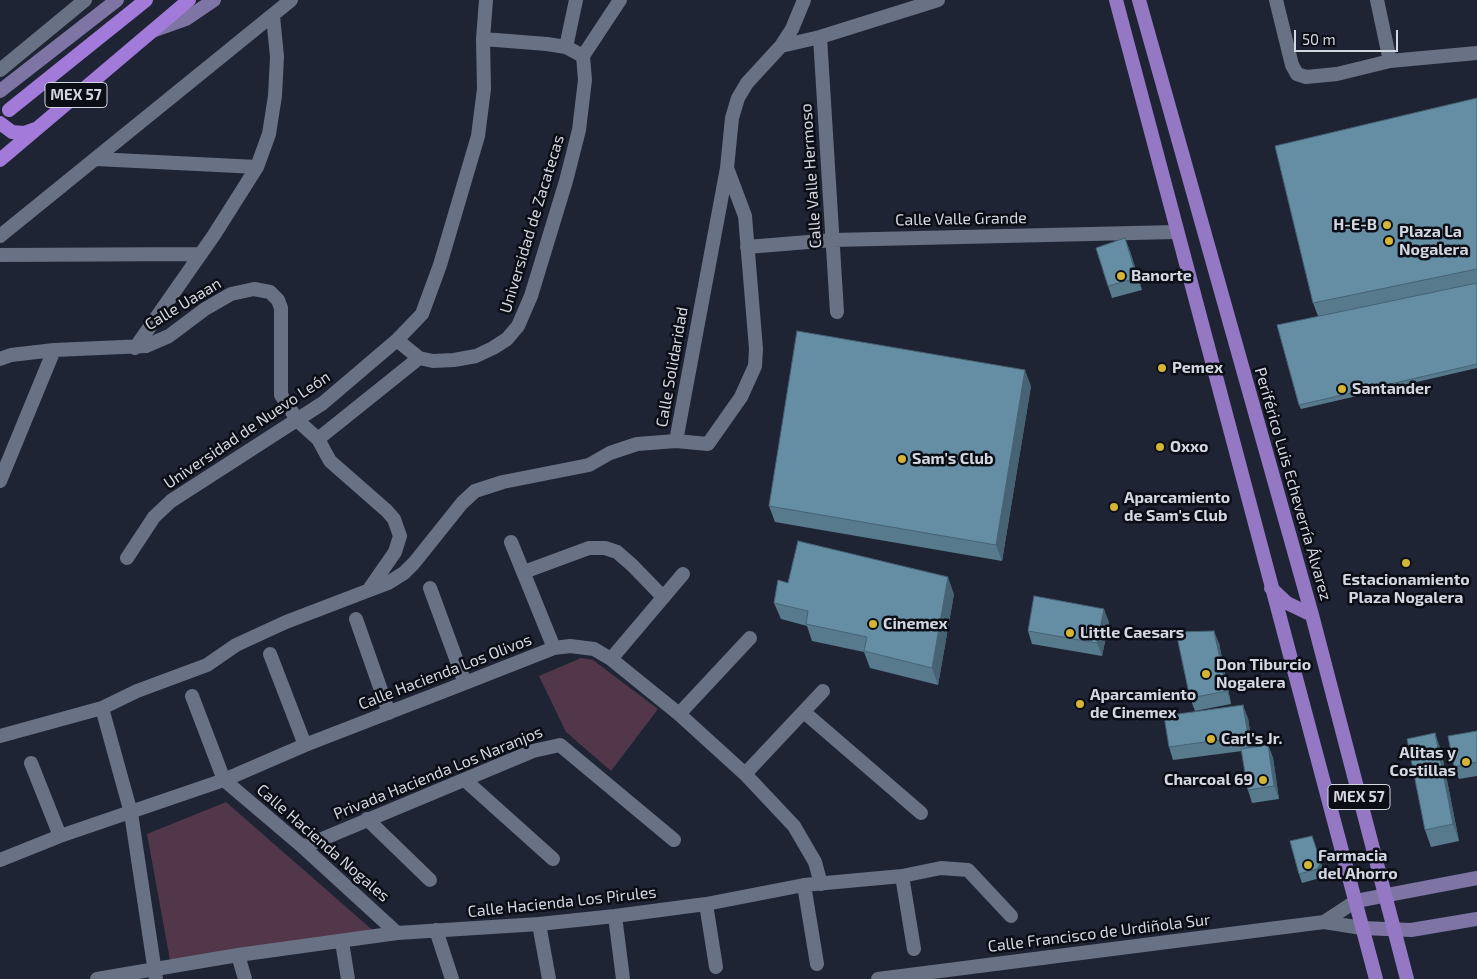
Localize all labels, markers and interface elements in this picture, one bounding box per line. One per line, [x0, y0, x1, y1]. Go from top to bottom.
scale bar [1297, 20, 1401, 52]
text: 50 m [1302, 30, 1336, 48]
road number: MEX 57 [45, 82, 107, 108]
street label: Calle Valle Hermoso [796, 103, 826, 249]
street label: Universidad de Zacatecas [496, 133, 568, 315]
street label: Calle Valle Grande [895, 208, 1027, 230]
place label: H-E-B [1333, 215, 1377, 235]
marker: H-E-B [1381, 219, 1393, 231]
place label: Plaza La Nogalera [1399, 222, 1469, 260]
marker: Plaza La Nogalera [1383, 235, 1395, 247]
place label: Banorte [1131, 266, 1192, 286]
marker: Banorte [1115, 270, 1127, 282]
street label: Calle Uaaan [141, 274, 225, 334]
street label: Calle Solidaridad [652, 305, 692, 429]
place label: Pemex [1172, 358, 1223, 378]
marker: Pemex [1156, 362, 1168, 374]
street label: Periférico Luis Echeverría Álvarez [1250, 365, 1336, 603]
street label: Universidad de Nuevo León [160, 367, 334, 493]
place label: Santander [1352, 379, 1431, 399]
marker: Santander [1336, 383, 1348, 395]
place label: Oxxo [1170, 437, 1208, 457]
marker: Oxxo [1154, 441, 1166, 453]
place label: Sam's Club [912, 449, 993, 469]
marker: Sam's Club [896, 453, 908, 465]
place label: Aparcamiento de Sam's Club [1124, 488, 1230, 526]
marker: Aparcamiento de Sam's Club [1108, 501, 1120, 513]
marker: Estacionamiento Plaza Nogalera [1400, 557, 1412, 569]
place label: Estacionamiento Plaza Nogalera [1342, 570, 1470, 608]
place label: Cinemex [883, 614, 948, 634]
marker: Cinemex [867, 618, 879, 630]
place label: Little Caesars [1080, 623, 1184, 643]
marker: Little Caesars [1064, 627, 1076, 639]
street label: Calle Hacienda Los Olivos [356, 630, 534, 714]
place label: Don Tiburcio Nogalera [1216, 655, 1311, 693]
marker: Don Tiburcio Nogalera [1200, 668, 1212, 680]
place label: Aparcamiento de Cinemex [1090, 685, 1196, 723]
marker: Aparcamiento de Cinemex [1074, 698, 1086, 710]
street label: Privada Hacienda Los Naranjos [331, 722, 545, 824]
place label: Carl's Jr. [1221, 729, 1283, 749]
marker: Carl's Jr. [1205, 733, 1217, 745]
place label: Alitas y Costillas [1390, 743, 1456, 781]
marker: Alitas y Costillas [1460, 756, 1472, 768]
place label: Charcoal 69 [1164, 770, 1253, 790]
marker: Charcoal 69 [1257, 774, 1269, 786]
street label: Calle Hacienda Nogales [253, 780, 393, 906]
road number: MEX 57 [1328, 784, 1390, 810]
place label: Farmacia del Ahorro [1318, 846, 1398, 884]
marker: Farmacia del Ahorro [1302, 859, 1314, 871]
street label: Calle Hacienda Los Pirules [467, 883, 657, 921]
street label: Calle Francisco de Urdiñola Sur [987, 910, 1211, 956]

